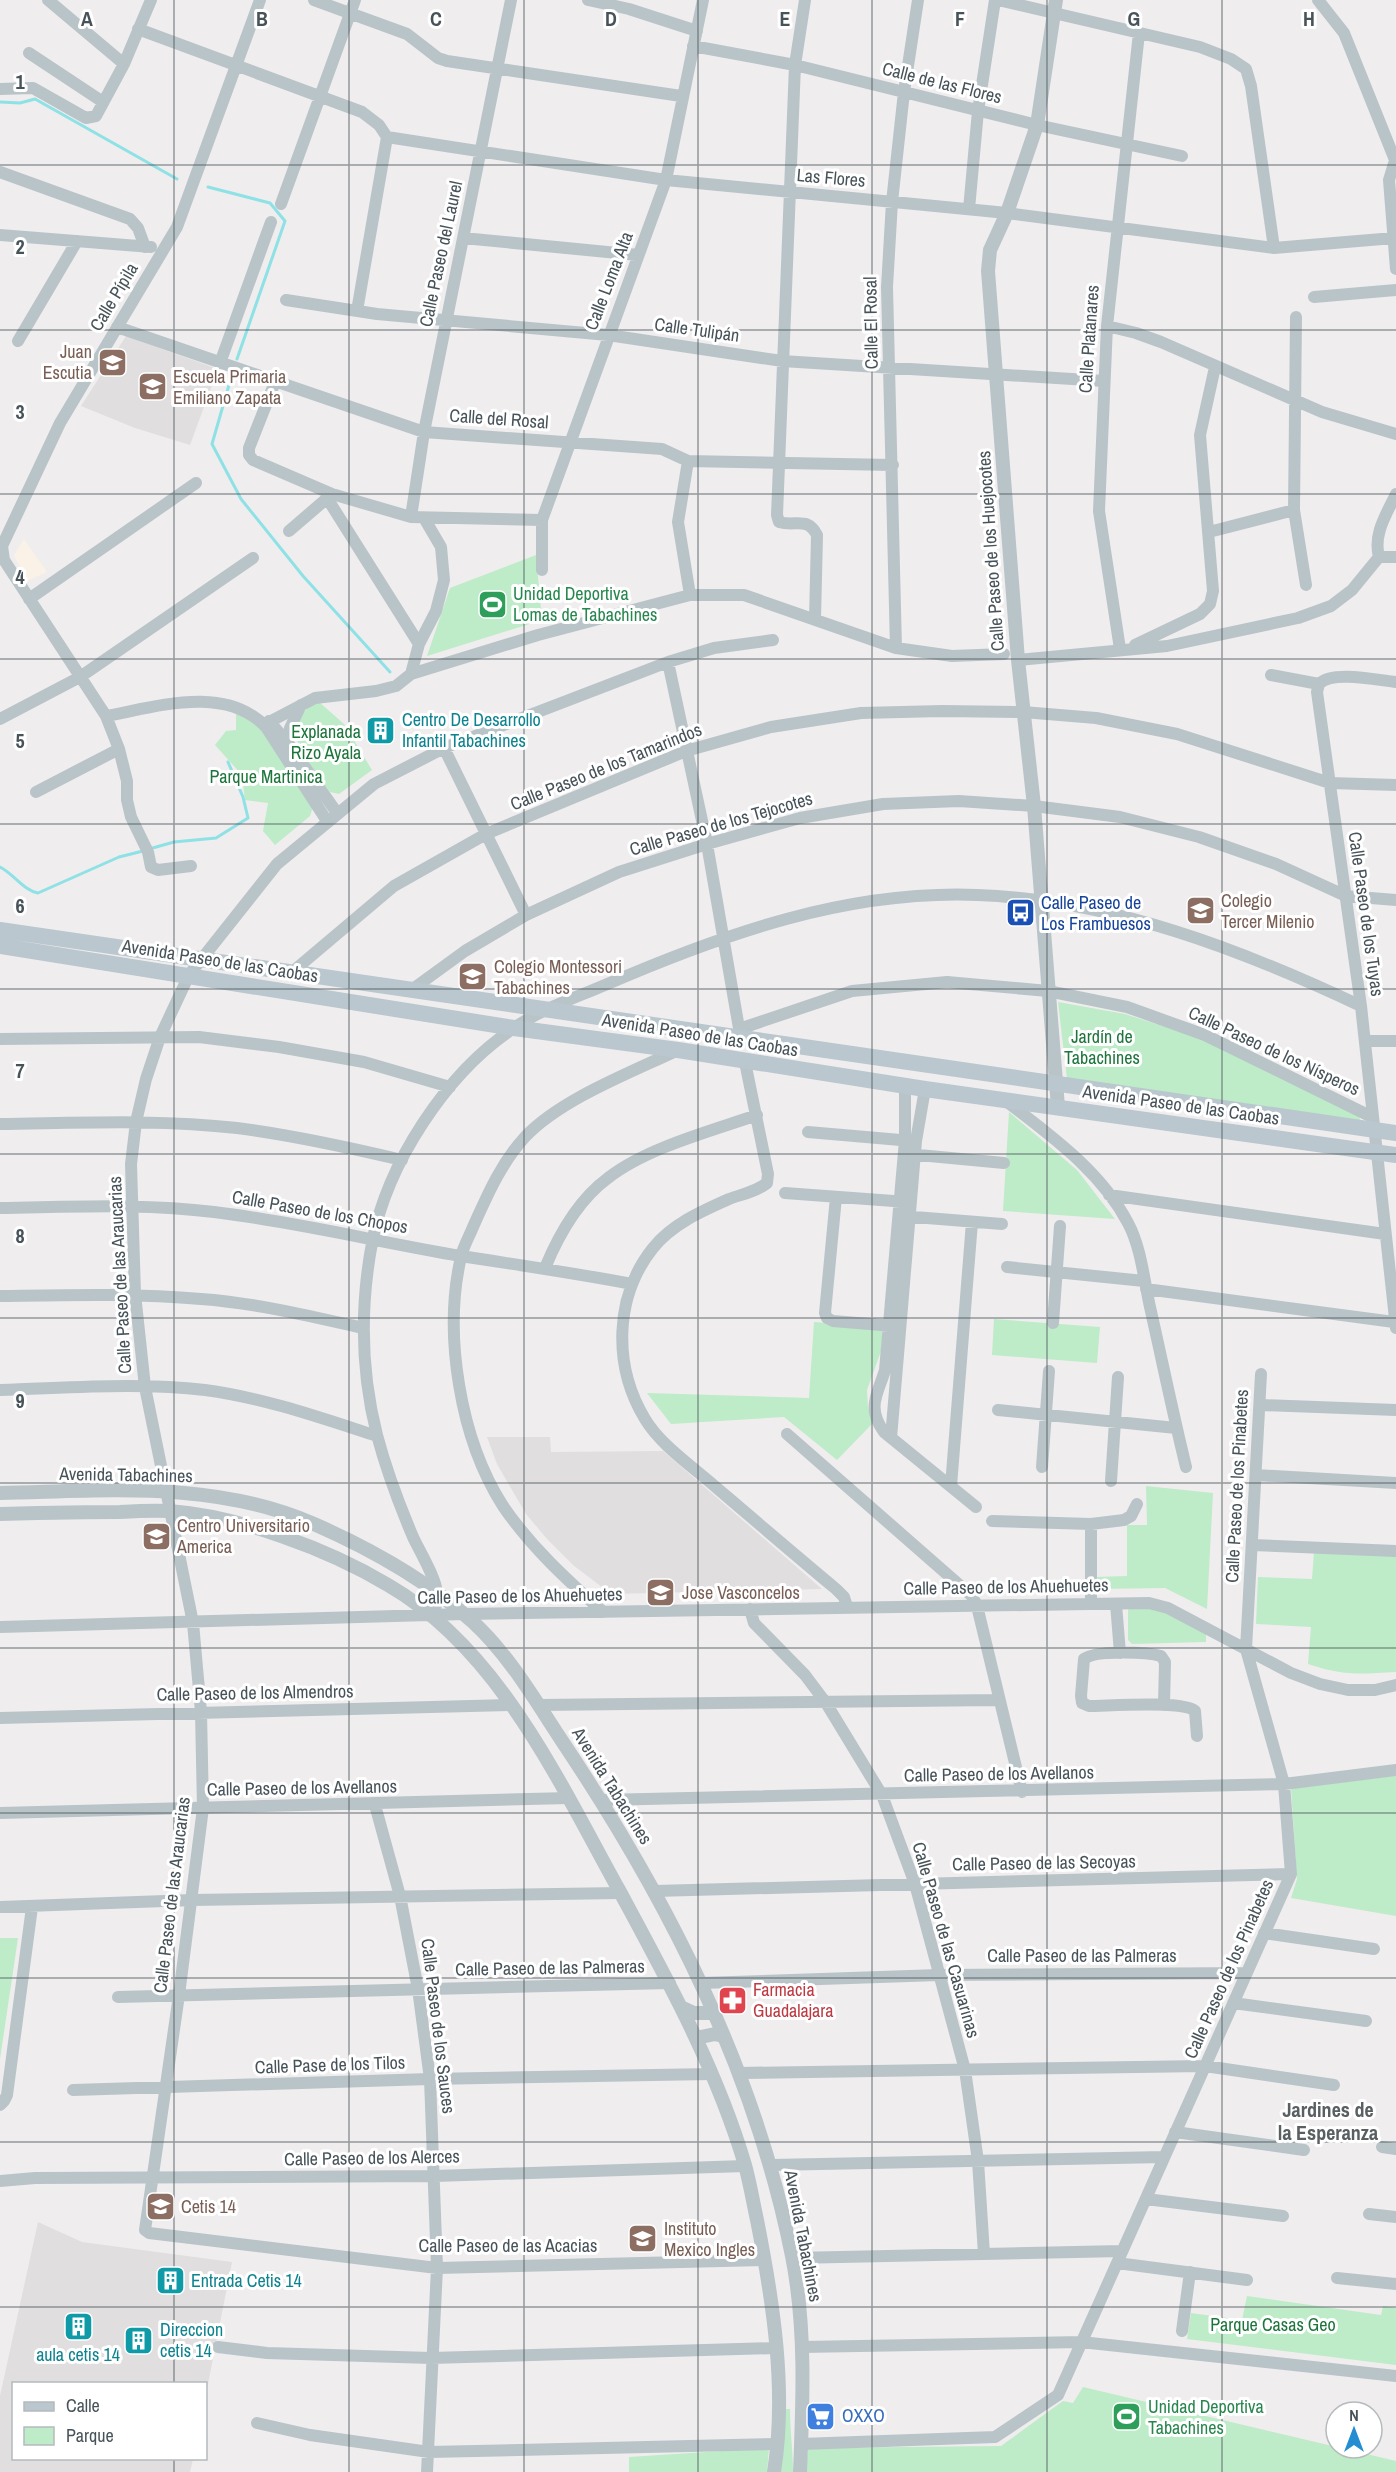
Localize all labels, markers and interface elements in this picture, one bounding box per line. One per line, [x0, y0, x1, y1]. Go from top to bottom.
text: A [81, 5, 93, 32]
text: B [256, 5, 268, 32]
text: C [430, 5, 442, 32]
text: D [605, 5, 617, 32]
text: E [780, 5, 791, 32]
text: F [955, 5, 965, 32]
text: G [1128, 5, 1140, 32]
text: H [1303, 5, 1315, 32]
street label: Calle de las Flores [880, 56, 1004, 109]
text: 1 [15, 68, 25, 95]
street label: Las Flores [796, 162, 866, 193]
street label: Calle Paseo del Laurel [413, 179, 468, 329]
street label: Calle Loma Alta [578, 228, 639, 334]
text: 2 [15, 233, 25, 260]
street label: Calle Pípila [83, 258, 144, 336]
street label: Calle El Rosal [857, 276, 884, 370]
street label: Calle Platanares [1072, 284, 1105, 394]
street label: Calle Tulipán [653, 311, 741, 348]
place label: Juan Escutia [43, 339, 92, 385]
school or university icon: Juan Escutia [97, 346, 129, 378]
place label: Escuela Primaria Emiliano Zapata [173, 364, 286, 410]
school or university icon: Escuela Primaria Emiliano Zapata [136, 371, 168, 403]
text: 3 [15, 398, 25, 425]
street label: Calle del Rosal [449, 403, 549, 434]
street label: Calle Paseo de los Huejocotes [971, 450, 1010, 652]
text: 4 [15, 563, 25, 590]
place label: Unidad Deportiva Lomas de Tabachines [513, 581, 657, 627]
sports icon: Unidad Deportiva Lomas de Tabachines [476, 588, 508, 620]
place label: Centro De Desarrollo Infantil Tabachines [402, 707, 541, 753]
building icon: Centro De Desarrollo Infantil Tabachines [365, 714, 397, 746]
street label: Calle Paseo de los Tamarindos [506, 717, 705, 816]
park label: Explanada Rizo Ayala [291, 719, 361, 765]
text: 5 [15, 727, 25, 754]
park label: Parque Martinica [209, 764, 323, 789]
street label: Calle Paseo de los Tejocotes [626, 785, 815, 862]
street label: Calle Paseo de los Tuyas [1343, 830, 1390, 998]
place label: Colegio Tercer Milenio [1221, 888, 1315, 934]
place label: Calle Paseo de Los Frambuesos [1041, 890, 1151, 936]
text: 6 [15, 892, 25, 919]
school or university icon: Colegio Tercer Milenio [1184, 895, 1216, 927]
bus stop icon: Calle Paseo de Los Frambuesos [1004, 897, 1036, 929]
street label: Avenida Paseo de las Caobas [119, 932, 320, 988]
place label: Colegio Montessori Tabachines [494, 954, 622, 1000]
school or university icon: Colegio Montessori Tabachines [457, 961, 489, 993]
street label: Calle Paseo de los Nísperos [1185, 1000, 1364, 1101]
street label: Avenida Paseo de las Caobas [599, 1006, 800, 1062]
park label: Jardín de Tabachines [1064, 1024, 1140, 1070]
text: 7 [15, 1057, 25, 1084]
street label: Avenida Paseo de las Caobas [1080, 1078, 1281, 1131]
street label: Calle Paseo de las Araucarias [102, 1176, 137, 1374]
street label: Calle Paseo de los Chopos [230, 1184, 410, 1239]
text: 8 [15, 1222, 25, 1249]
text: 9 [15, 1387, 25, 1414]
street label: Calle Paseo de los Pinabetes [1219, 1389, 1254, 1583]
street label: Avenida Tabachines [58, 1461, 193, 1488]
place label: Centro Universitario America [176, 1513, 310, 1559]
school or university icon: Centro Universitario America [140, 1520, 172, 1552]
street label: Calle Paseo de los Ahuehuetes [903, 1572, 1109, 1601]
school or university icon: Jose Vasconcelos [645, 1577, 677, 1609]
place label: Jose Vasconcelos [682, 1580, 800, 1605]
street label: Calle Paseo de los Ahuehuetes [417, 1581, 623, 1610]
street label: Calle Paseo de los Almendros [156, 1678, 354, 1707]
street label: Avenida Tabachines [566, 1722, 658, 1849]
street label: Calle Paseo de los Avellanos [904, 1759, 1094, 1788]
street label: Calle Paseo de los Avellanos [207, 1773, 397, 1802]
street label: Calle Paseo de las Araucarias [147, 1795, 196, 1995]
street label: Calle Paseo de las Casuarinas [907, 1839, 986, 2041]
street label: Calle Paseo de las Secoyas [952, 1848, 1136, 1877]
street label: Calle Paseo de los Pinabetes [1178, 1875, 1279, 2062]
street label: Calle Paseo de los Sauces [415, 1937, 462, 2115]
street label: Calle Paseo de las Palmeras [987, 1943, 1177, 1968]
street label: Calle Paseo de las Palmeras [455, 1953, 645, 1982]
place label: Farmacia Guadalajara [753, 1977, 833, 2023]
pharmacy icon: Farmacia Guadalajara [716, 1984, 748, 2016]
street label: Calle Pase de los Tilos [254, 2049, 406, 2080]
district label: Jardines de la Esperanza [1278, 2096, 1378, 2146]
street label: Calle Paseo de los Alerces [284, 2143, 460, 2172]
street label: Avenida Tabachines [778, 2167, 829, 2304]
school or university icon: Cetis 14 [144, 2191, 176, 2223]
place label: Cetis 14 [181, 2194, 236, 2219]
place label: Instituto Mexico Ingles [664, 2216, 755, 2262]
school or university icon: Instituto Mexico Ingles [627, 2223, 659, 2255]
street label: Calle Paseo de las Acacias [419, 2233, 597, 2258]
building icon: Entrada Cetis 14 [154, 2265, 186, 2297]
place label: Entrada Cetis 14 [191, 2268, 302, 2293]
building icon: aula cetis 14 [62, 2310, 94, 2342]
park label: Parque Casas Geo [1210, 2312, 1336, 2337]
place label: Direccion cetis 14 [160, 2317, 223, 2363]
building icon: Direccion cetis 14 [123, 2324, 155, 2356]
place label: aula cetis 14 [36, 2342, 120, 2367]
legend [12, 2382, 207, 2460]
text: Calle [66, 2393, 100, 2418]
place label: Unidad Deportiva Tabachines [1148, 2394, 1264, 2440]
supermarket icon: OXXO [805, 2400, 837, 2432]
north arrow [1324, 2400, 1384, 2460]
sports icon: Unidad Deportiva Tabachines [1111, 2401, 1143, 2433]
place label: OXXO [842, 2403, 885, 2428]
text: N [1349, 2404, 1359, 2426]
text: Parque [66, 2423, 114, 2448]

